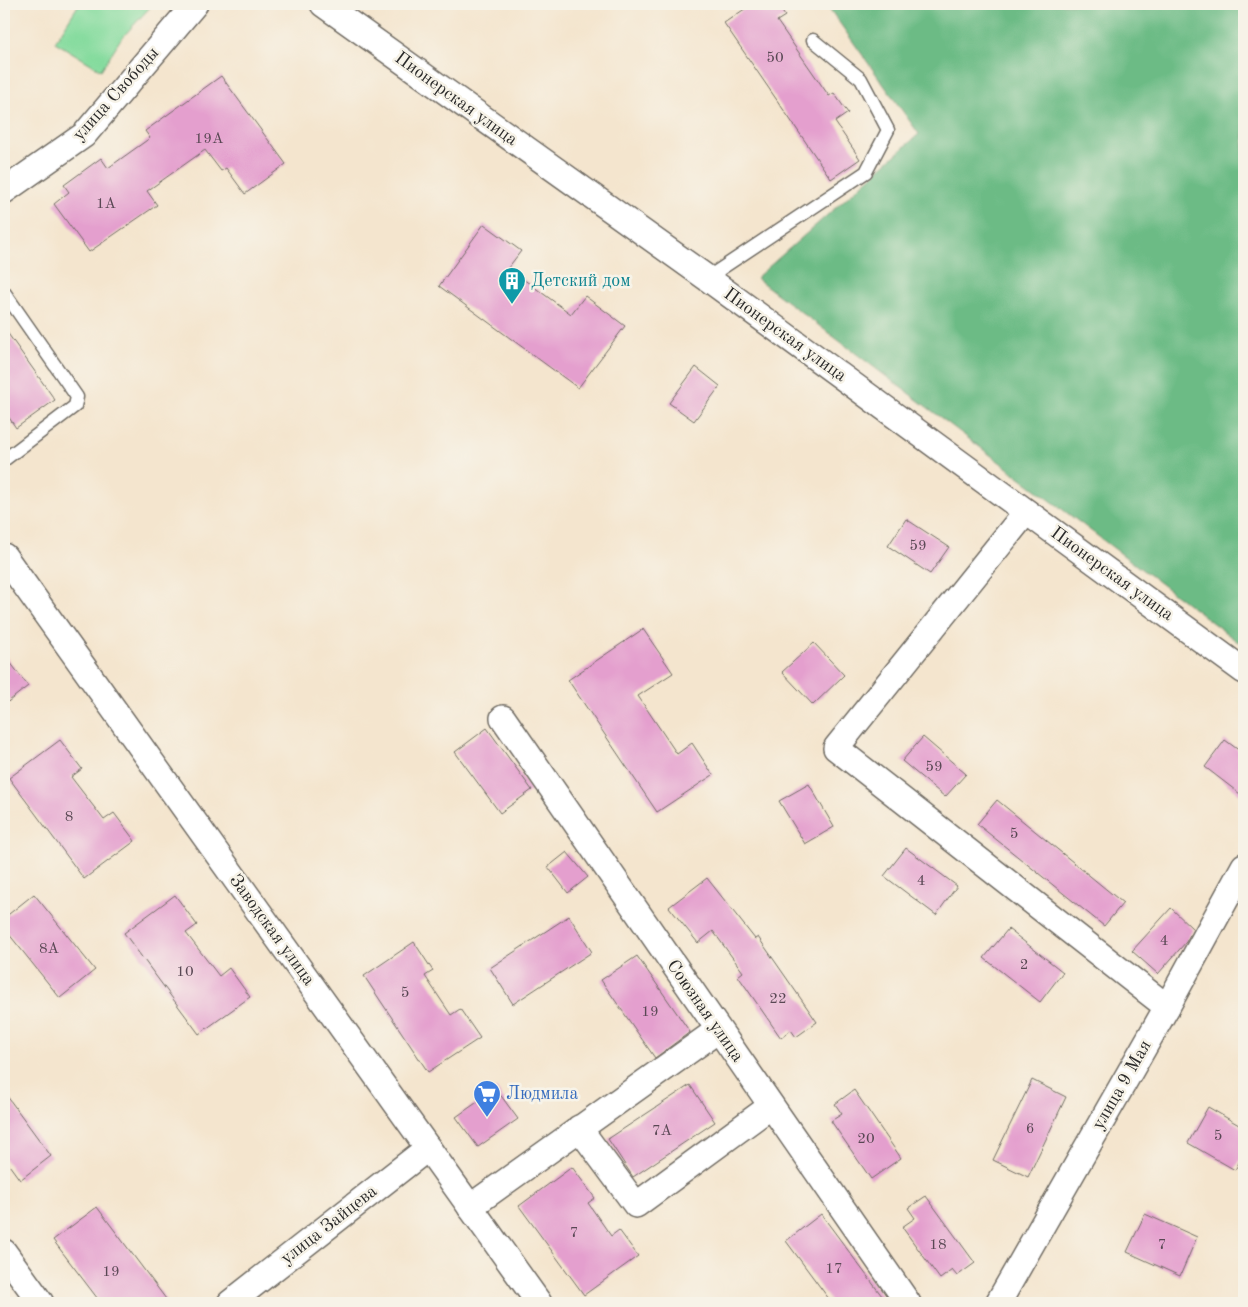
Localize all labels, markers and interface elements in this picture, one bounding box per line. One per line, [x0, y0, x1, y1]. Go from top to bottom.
street label: улица Свободы [70, 44, 163, 144]
street label: Пионерская улица [391, 49, 521, 149]
house number: 50 [766, 51, 784, 66]
house number: 19А [195, 132, 224, 147]
house number: 1А [96, 197, 117, 212]
building icon: Детский дом [497, 266, 527, 305]
place label: Детский дом [531, 272, 631, 290]
street label: Пионерская улица [720, 285, 850, 385]
street label: Пионерская улица [1047, 524, 1177, 624]
house number: 59 [909, 539, 927, 554]
house number: 59 [925, 760, 943, 775]
house number: 8 [65, 810, 73, 825]
house number: 5 [1010, 827, 1018, 842]
street label: Заводская улица [226, 871, 318, 989]
house number: 4 [917, 874, 925, 889]
house number: 4 [1160, 934, 1168, 949]
house number: 8А [39, 942, 60, 957]
street label: Союзная улица [663, 957, 747, 1065]
house number: 2 [1020, 958, 1028, 973]
house number: 10 [176, 965, 194, 980]
house number: 5 [401, 986, 409, 1001]
house number: 22 [769, 992, 787, 1007]
house number: 19 [641, 1005, 659, 1020]
street label: улица 9 Мая [1089, 1037, 1155, 1133]
supermarket icon: Людмила [472, 1079, 502, 1118]
place label: Людмила [506, 1085, 578, 1103]
house number: 6 [1026, 1122, 1034, 1137]
house number: 7А [652, 1124, 673, 1139]
house number: 5 [1214, 1129, 1222, 1144]
house number: 20 [857, 1132, 875, 1147]
street label: улица Зайцева [278, 1182, 381, 1268]
house number: 7 [570, 1226, 578, 1241]
house number: 18 [929, 1238, 947, 1253]
house number: 7 [1158, 1238, 1166, 1253]
house number: 17 [825, 1262, 843, 1277]
house number: 19 [102, 1265, 120, 1280]

